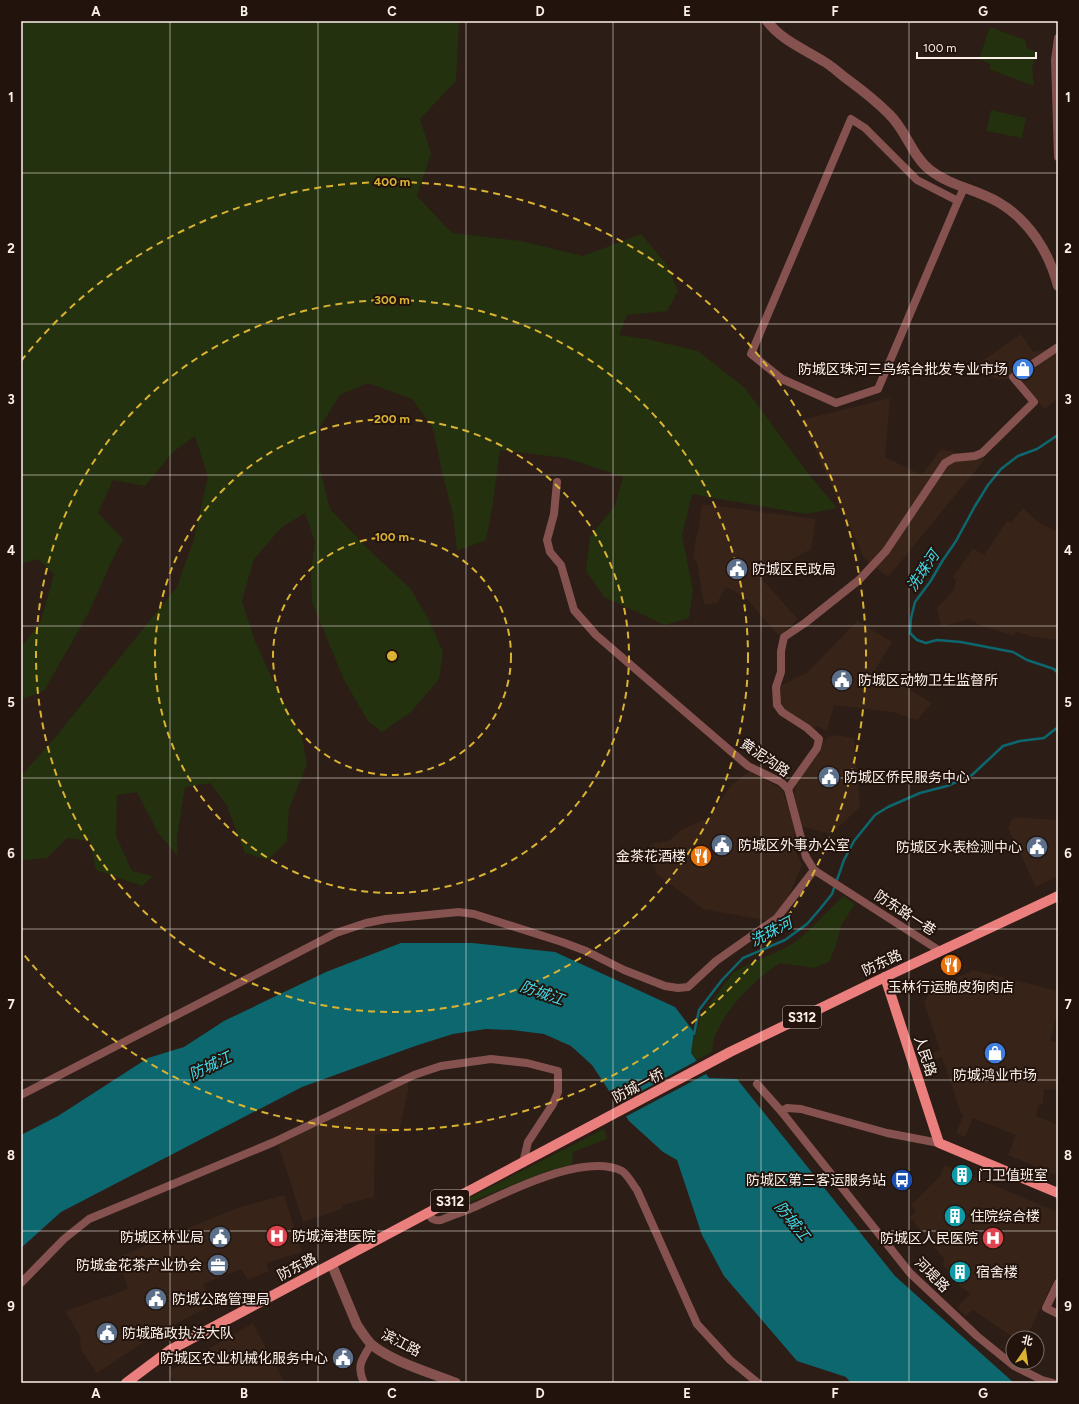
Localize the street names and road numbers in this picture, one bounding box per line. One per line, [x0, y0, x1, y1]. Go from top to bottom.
street label: 黄泥沟路 [737, 735, 793, 781]
street label: 防东路一巷 [871, 887, 939, 939]
street label: 防东路 [859, 946, 905, 980]
road number: S312 [783, 1006, 821, 1028]
street label: 人民路 [910, 1033, 940, 1079]
street label: 防城一桥 [609, 1065, 667, 1107]
road number: S312 [431, 1190, 469, 1212]
street label: 防东路 [274, 1250, 320, 1284]
street label: 河堤路 [911, 1254, 953, 1296]
street label: 滨江路 [378, 1326, 424, 1360]

